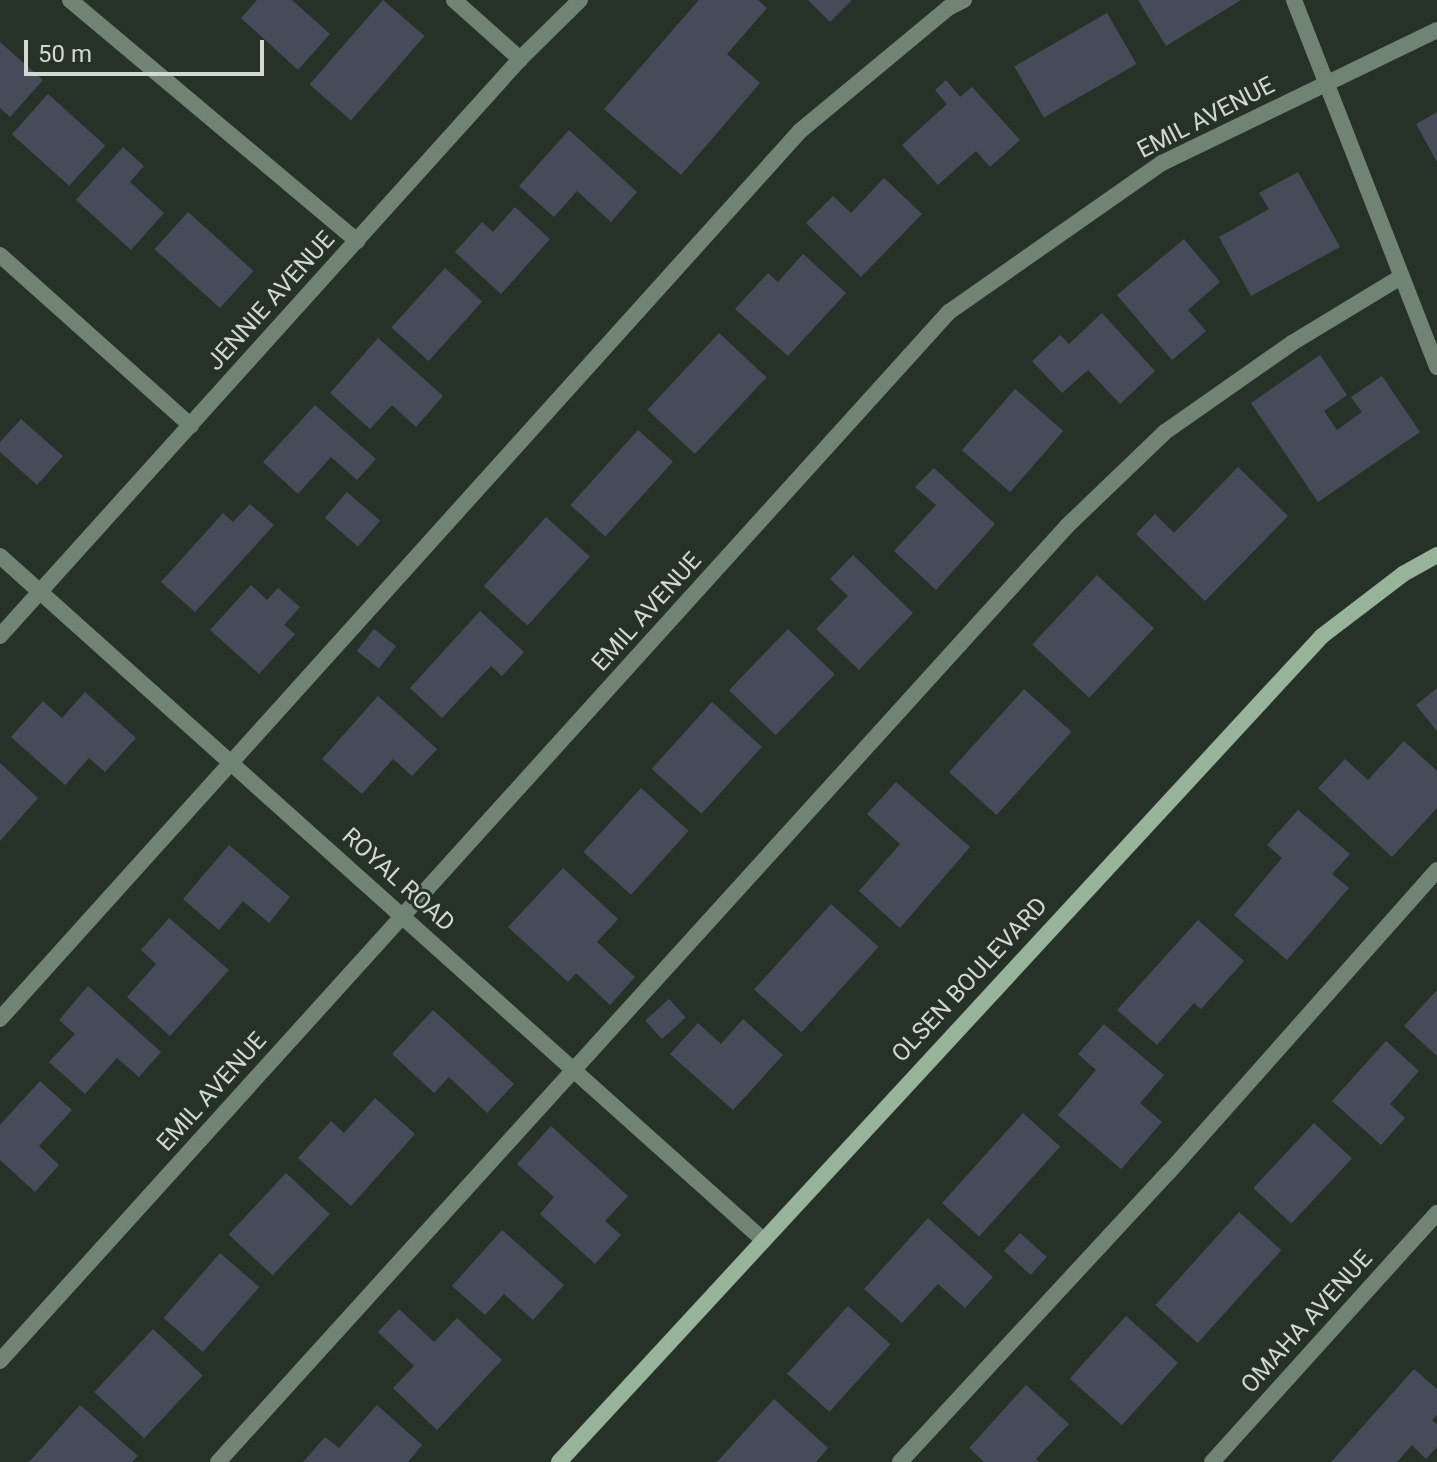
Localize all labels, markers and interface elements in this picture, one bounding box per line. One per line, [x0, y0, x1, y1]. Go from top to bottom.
scale bar [28, 24, 268, 74]
text: 50 m [38, 40, 92, 68]
street label: EMIL AVENUE [1133, 71, 1279, 165]
street label: JENNIE AVENUE [201, 226, 341, 376]
street label: EMIL AVENUE [586, 547, 708, 677]
street label: ROYAL ROAD [336, 822, 460, 938]
street label: OLSEN BOULEVARD [886, 892, 1054, 1068]
street label: EMIL AVENUE [151, 1027, 273, 1157]
street label: OMAHA AVENUE [1235, 1245, 1379, 1399]

